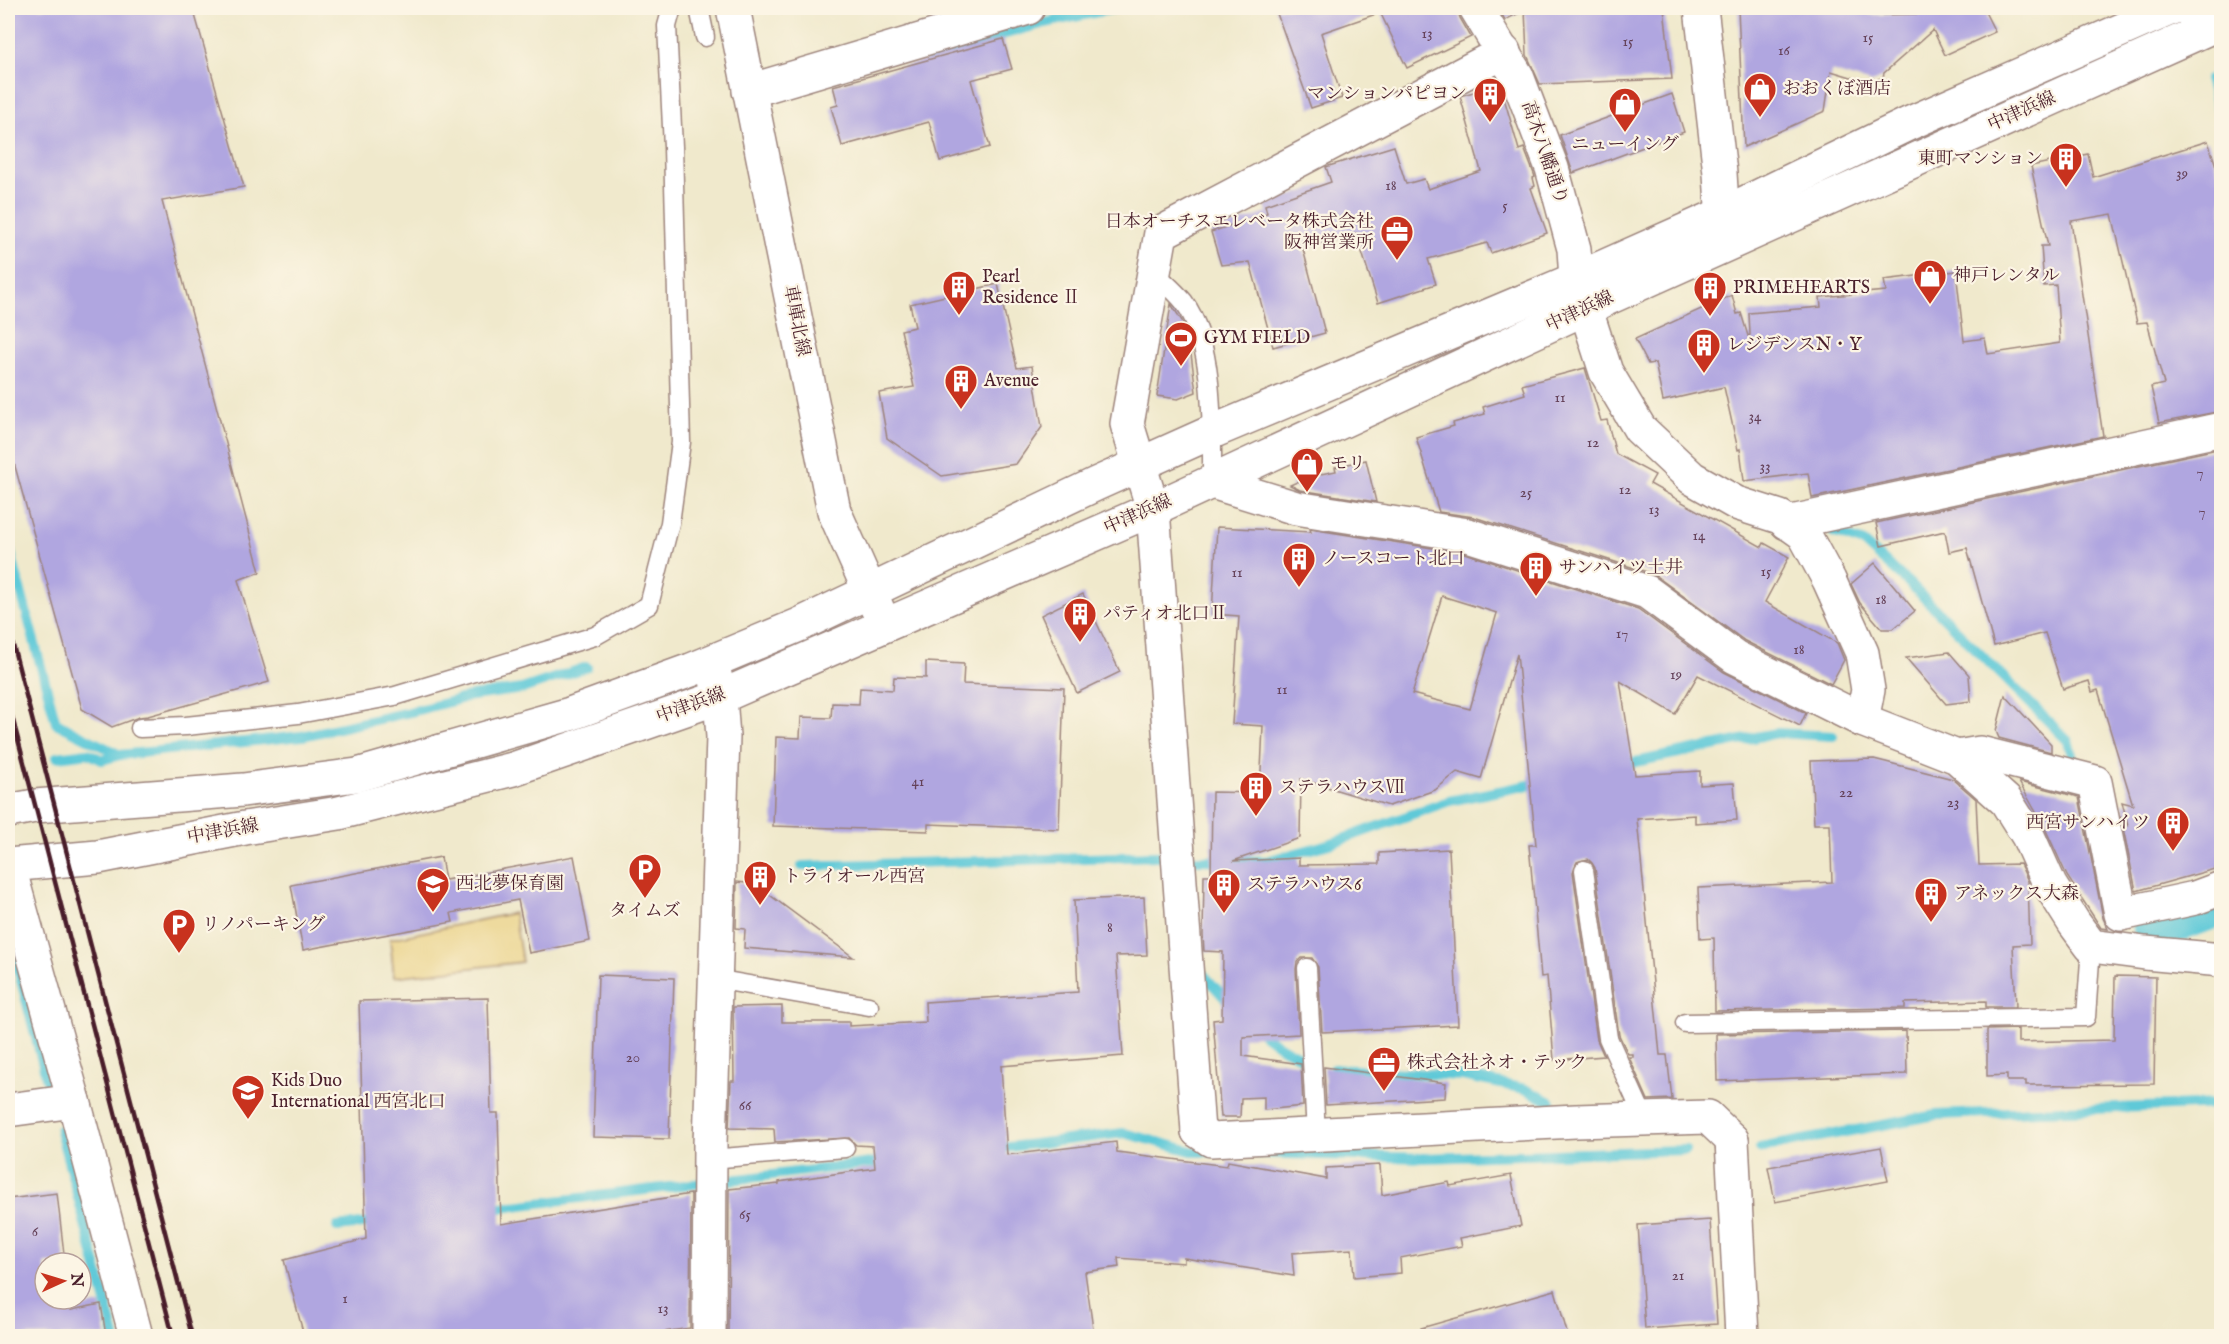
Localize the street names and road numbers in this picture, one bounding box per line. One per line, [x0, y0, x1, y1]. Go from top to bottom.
street label: 中津浜線 [1984, 87, 2060, 137]
street label: 高木八幡通り [1516, 98, 1572, 208]
street label: 車庫北線 [778, 283, 814, 359]
street label: 中津浜線 [1543, 286, 1617, 338]
street label: 中津浜線 [1100, 490, 1176, 540]
street label: 中津浜線 [653, 683, 729, 729]
street label: 中津浜線 [186, 814, 260, 850]

